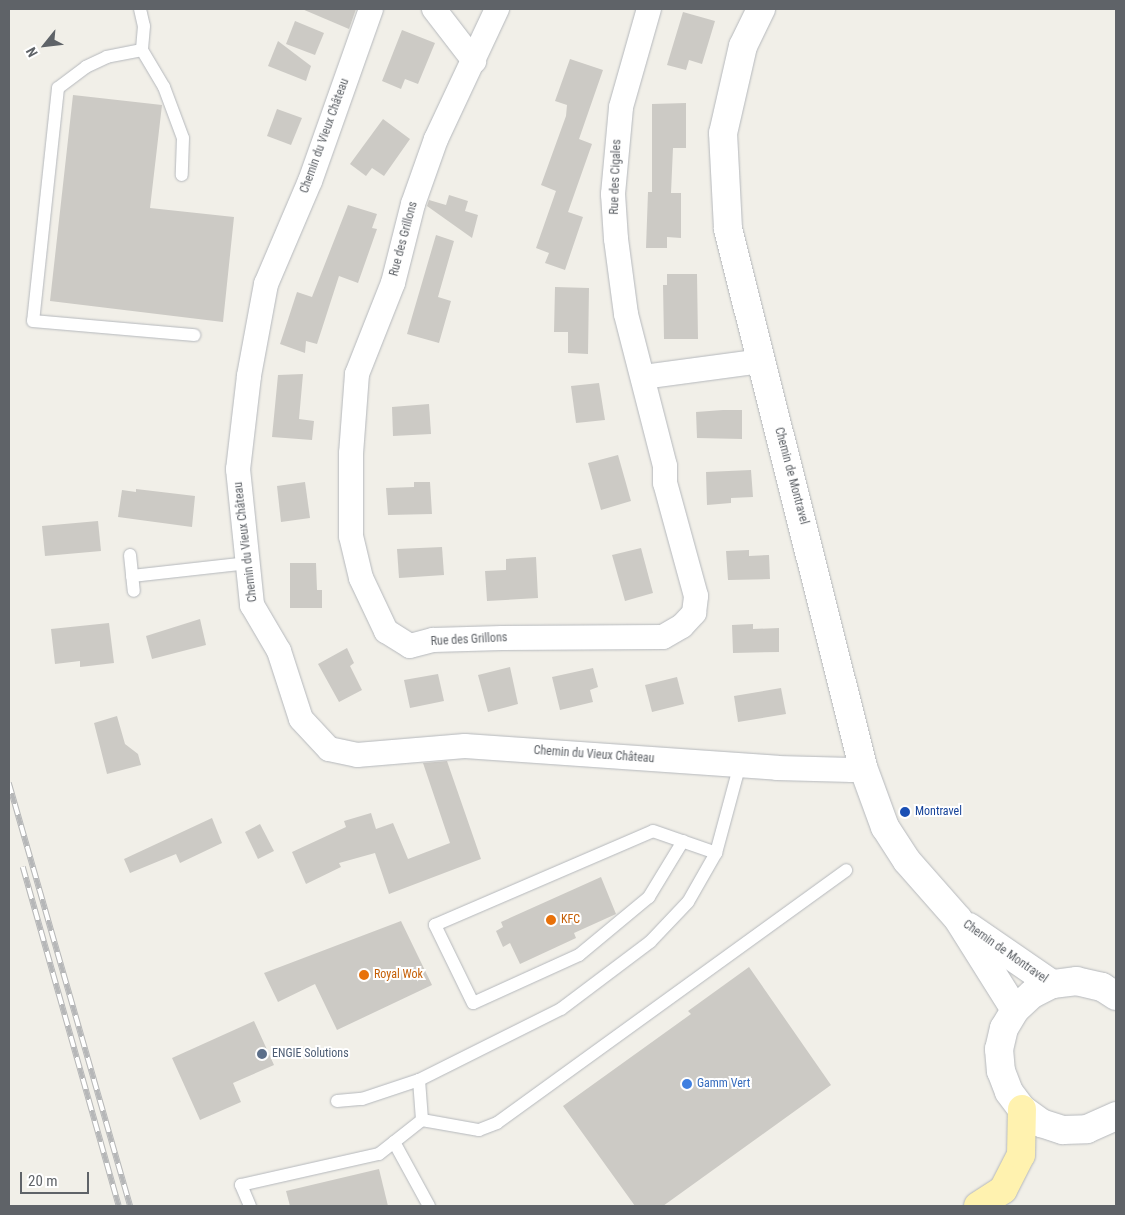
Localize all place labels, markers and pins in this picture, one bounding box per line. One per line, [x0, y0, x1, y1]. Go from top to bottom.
place label: Montravel [915, 805, 962, 819]
marker: Montravel [899, 806, 911, 818]
place label: KFC [561, 913, 580, 927]
marker: KFC [545, 914, 557, 926]
place label: Royal Wok [374, 968, 423, 982]
marker: Royal Wok [358, 969, 370, 981]
place label: ENGIE Solutions [272, 1047, 349, 1061]
marker: ENGIE Solutions [256, 1048, 268, 1060]
place label: Gamm Vert [697, 1077, 750, 1091]
marker: Gamm Vert [681, 1078, 693, 1090]

